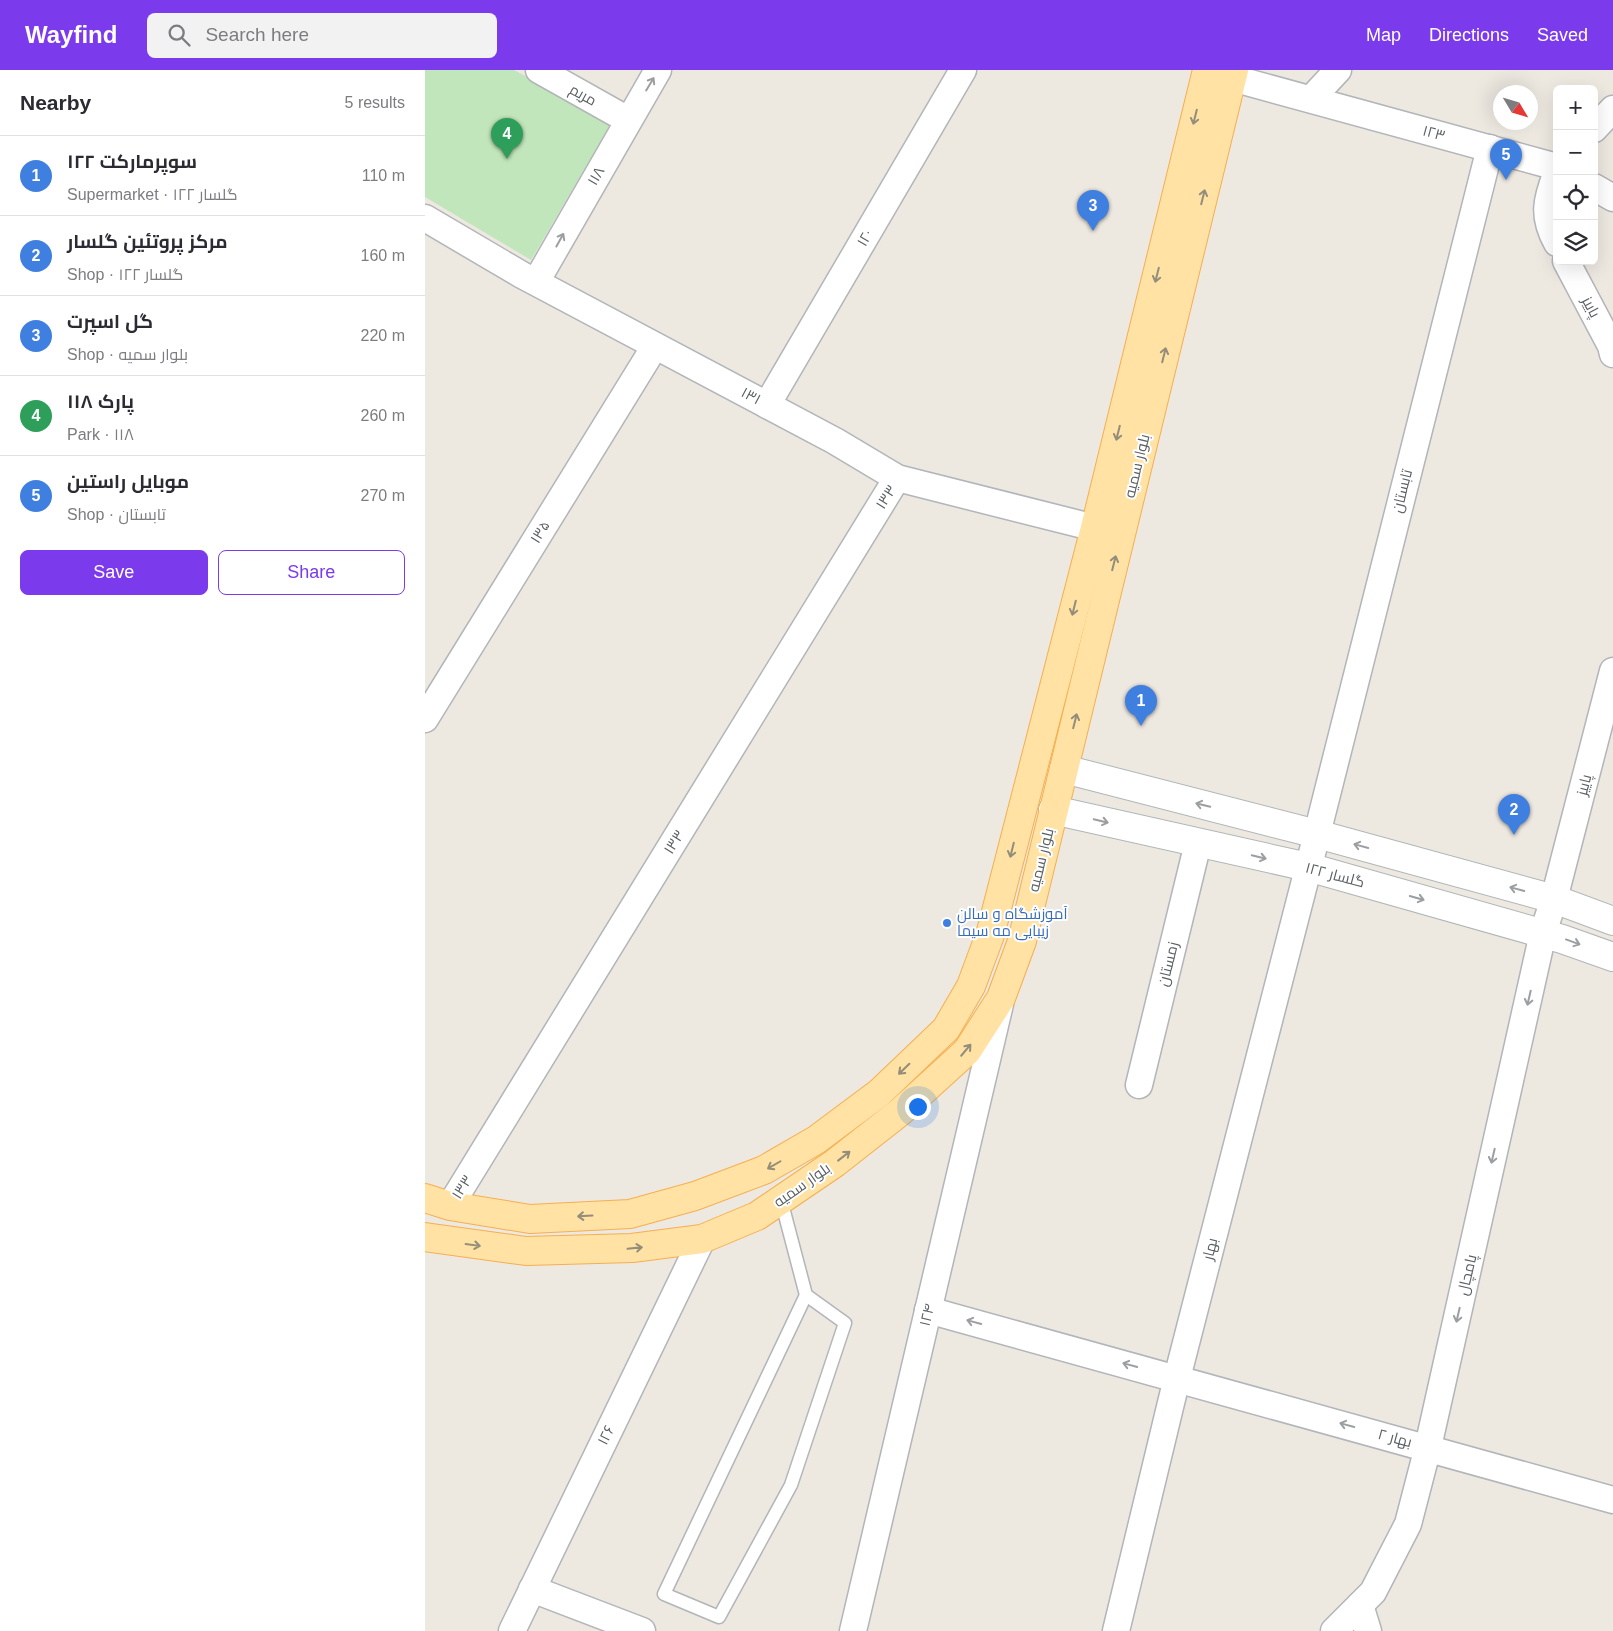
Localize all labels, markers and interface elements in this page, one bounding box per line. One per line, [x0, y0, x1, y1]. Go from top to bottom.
search box [147, 13, 497, 58]
text: Wayfind [25, 21, 117, 48]
icon: search [165, 21, 193, 49]
text: Search here [205, 24, 309, 45]
text: Map [1366, 25, 1401, 45]
text: Directions [1429, 25, 1509, 45]
text: Saved [1537, 25, 1588, 45]
one-way arrow [645, 77, 655, 91]
street label: مریم [566, 80, 600, 111]
north arrow [1493, 85, 1538, 130]
map controls [1553, 85, 1598, 265]
button: + [1553, 85, 1598, 130]
text: Nearby [20, 91, 91, 114]
text: 5 results [345, 94, 405, 111]
one-way arrow [1190, 109, 1199, 125]
pin: 4 [491, 118, 523, 159]
street label: ۱۲۳ [1421, 121, 1447, 144]
button: − [1553, 130, 1598, 175]
pin: 5 [1490, 139, 1522, 180]
text: سوپرمارکت ۱۲۲ [67, 151, 197, 172]
street label: ۱۱۸ [584, 163, 608, 188]
text: 1 [32, 167, 40, 184]
text: 110 m [362, 167, 405, 184]
button: locate [1553, 175, 1598, 220]
text: Supermarket · گلسار ۱۲۲ [67, 186, 237, 203]
one-way arrow [1199, 189, 1208, 205]
pin: 3 [1077, 190, 1109, 231]
button: layers [1553, 220, 1598, 265]
street label: ۱۲۰ [853, 226, 876, 249]
text: مرکز پروتئین گلسار [67, 231, 228, 252]
one-way arrow [555, 232, 565, 247]
text: 2 [32, 247, 40, 264]
text: 160 m [361, 247, 405, 264]
text: Shop · گلسار ۱۲۲ [67, 266, 183, 283]
one-way arrow [1152, 267, 1161, 283]
street label: پاییز [1577, 292, 1604, 321]
text: گل اسپرت [67, 311, 153, 332]
text: 3 [32, 327, 40, 344]
text: 220 m [361, 327, 405, 344]
text: Shop · بلوار سمیه [67, 346, 188, 363]
one-way arrow [1160, 347, 1170, 363]
street label: ۱۳۱ [739, 383, 764, 408]
text: پارک ۱۱۸ [67, 391, 134, 412]
text: 4 [32, 407, 40, 424]
text: 260 m [361, 407, 405, 424]
one-way arrow [1113, 424, 1122, 440]
text: Park · ۱۱۸ [67, 426, 134, 443]
street label: بلوار سمیه [1120, 432, 1154, 500]
street label: تابستان [1388, 467, 1417, 515]
text: موبایل راستین [67, 471, 189, 492]
street label: ۱۳۳ [872, 482, 899, 512]
text: 5 [32, 487, 40, 504]
text: 270 m [361, 487, 405, 504]
text: Shop · تابستان [67, 506, 166, 523]
street label: ۱۳۵ [526, 517, 553, 546]
button: Save [20, 550, 208, 595]
button: Share [218, 550, 405, 595]
one-way arrow [1110, 556, 1119, 572]
one-way arrow [1069, 599, 1078, 615]
pin: 1 [1125, 685, 1157, 726]
one-way arrow [1071, 714, 1080, 730]
street label: پاییز [1572, 772, 1596, 799]
pin: 2 [1498, 794, 1530, 835]
one-way arrow [1196, 800, 1212, 809]
one-way arrow [1092, 817, 1108, 826]
street label: بلوار سمیه [1024, 826, 1058, 894]
street label: ۱۳۳ [660, 827, 687, 857]
one-way arrow [1353, 840, 1369, 850]
one-way arrow [1007, 841, 1016, 857]
one-way arrow [1251, 852, 1267, 862]
street label: گلسار ۱۲۲ [1303, 858, 1367, 892]
one-way arrow [1510, 884, 1526, 893]
one-way arrow [1408, 893, 1424, 903]
place label: آموزشگاه و سالن زیبایی مه سیما [957, 905, 1067, 941]
marker: آموزشگاه و سالن زیبایی مه سیما [941, 917, 953, 929]
one-way arrow [1565, 938, 1580, 948]
street label: زمستان [1154, 940, 1183, 988]
one-way arrow [1524, 989, 1533, 1005]
one-way arrow [961, 1044, 972, 1057]
one-way arrow [898, 1063, 910, 1075]
your location [905, 1094, 931, 1120]
one-way arrow [1488, 1148, 1497, 1164]
one-way arrow [837, 1151, 851, 1161]
street label: بلوار سمیه [770, 1159, 834, 1211]
one-way arrow [767, 1160, 781, 1170]
street label: ۱۳۳ [448, 1172, 475, 1202]
one-way arrow [577, 1212, 593, 1221]
street label: بهار [1198, 1236, 1222, 1263]
one-way arrow [465, 1240, 481, 1250]
one-way arrow [627, 1243, 643, 1253]
street label: پامچال [1454, 1253, 1481, 1297]
street label: ۱۲۴ [916, 1302, 937, 1328]
one-way arrow [1453, 1307, 1462, 1323]
one-way arrow [966, 1317, 982, 1326]
one-way arrow [1123, 1360, 1139, 1370]
one-way arrow [1340, 1420, 1356, 1429]
street label: ۱۲۶ [594, 1422, 618, 1447]
street label: بهار ۲ [1376, 1425, 1414, 1452]

